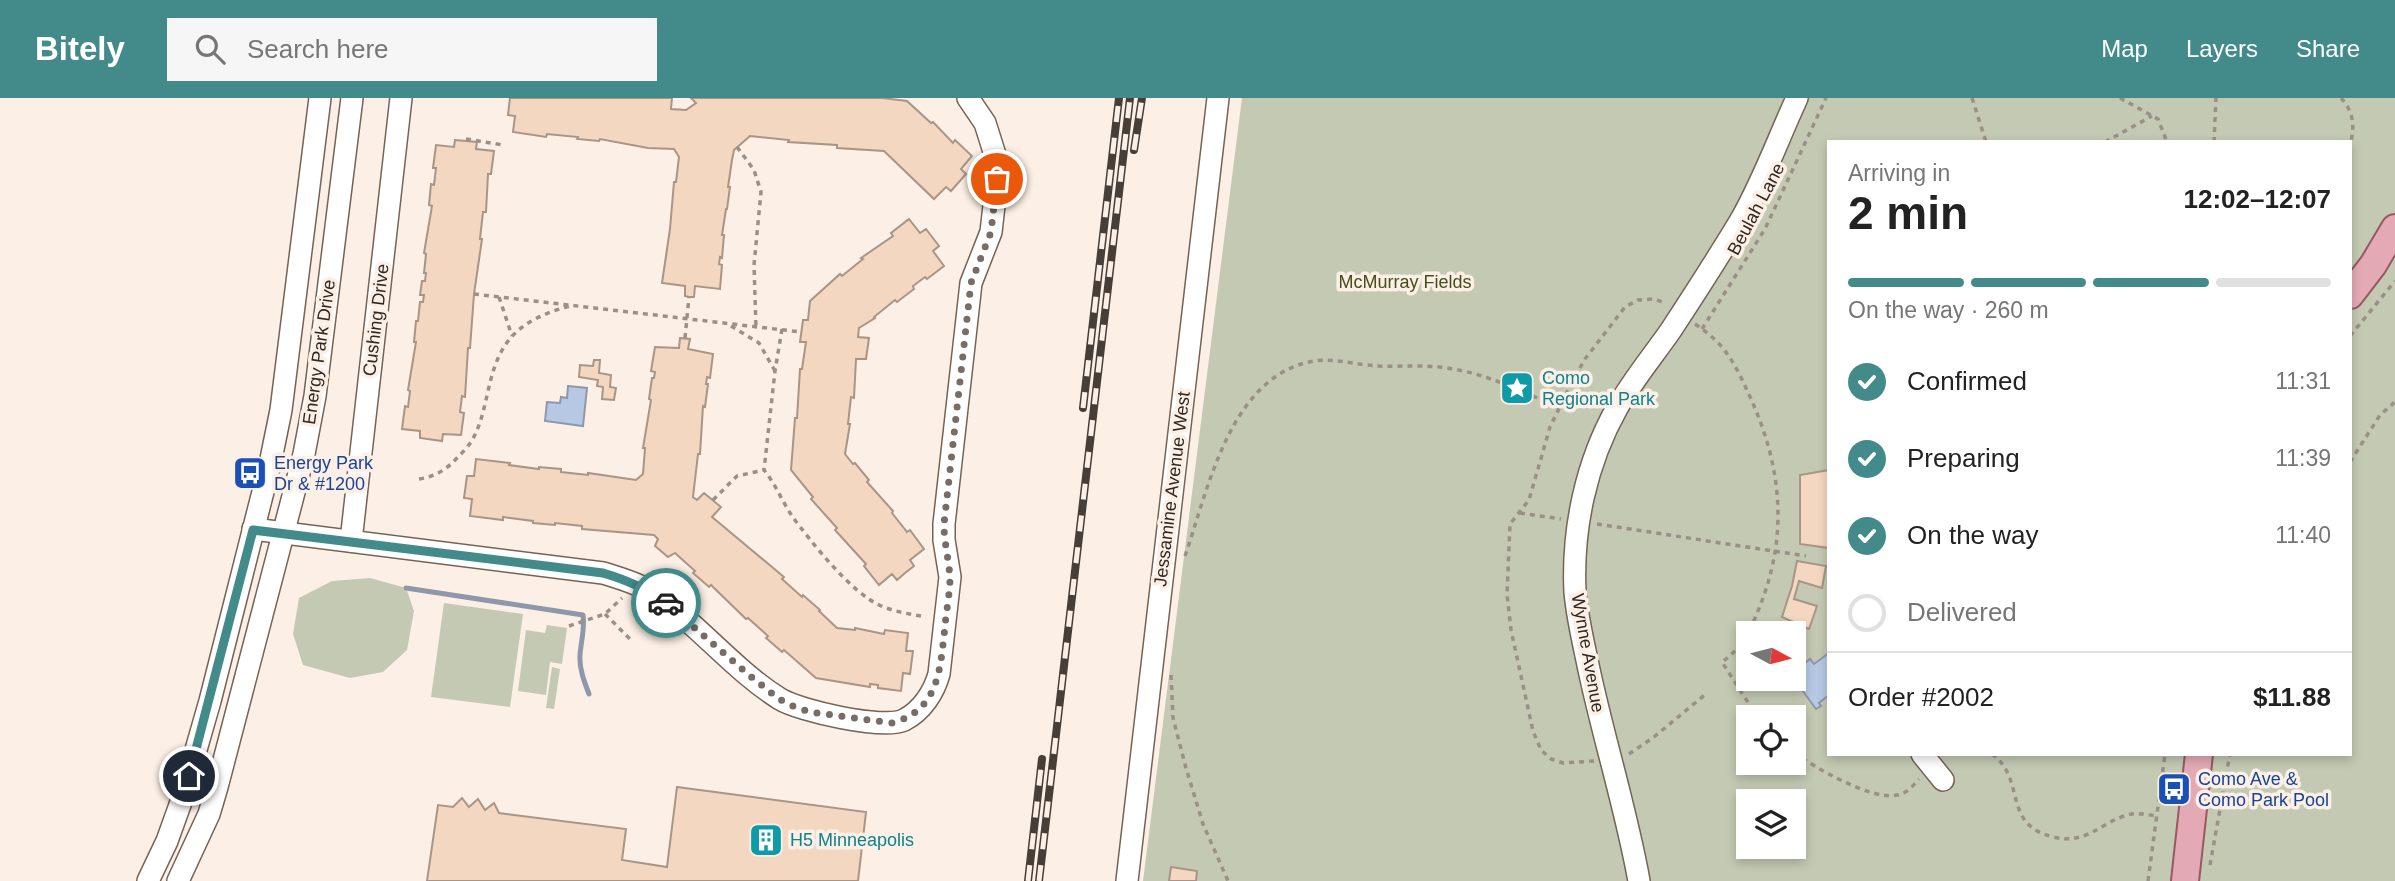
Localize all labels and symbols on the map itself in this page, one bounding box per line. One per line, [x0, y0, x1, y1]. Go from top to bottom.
pin [967, 149, 1027, 209]
street label: Beulah Lane [1723, 160, 1789, 258]
street label: Cushing Drive [359, 263, 393, 377]
park label: McMurray Fields [1338, 272, 1472, 292]
street label: Energy Park Drive [299, 278, 339, 426]
place label: Como Regional Park [1542, 368, 1656, 409]
place icon: Como Regional Park [1498, 369, 1536, 407]
street label: Jessamine Avenue West [1150, 390, 1194, 588]
place label: Energy Park Dr & #1200 [274, 453, 374, 494]
bus stop icon: Energy Park Dr & #1200 [231, 454, 269, 492]
courier [631, 568, 701, 638]
street label: Wynne Avenue [1568, 592, 1608, 714]
north arrow [1736, 621, 1806, 691]
pin [159, 746, 219, 806]
place label: Como Ave & Como Park Pool [2198, 769, 2329, 810]
bus stop icon: Como Ave & Como Park Pool [2155, 770, 2193, 808]
building icon: H5 Minneapolis [747, 821, 785, 859]
place label: H5 Minneapolis [790, 830, 914, 850]

